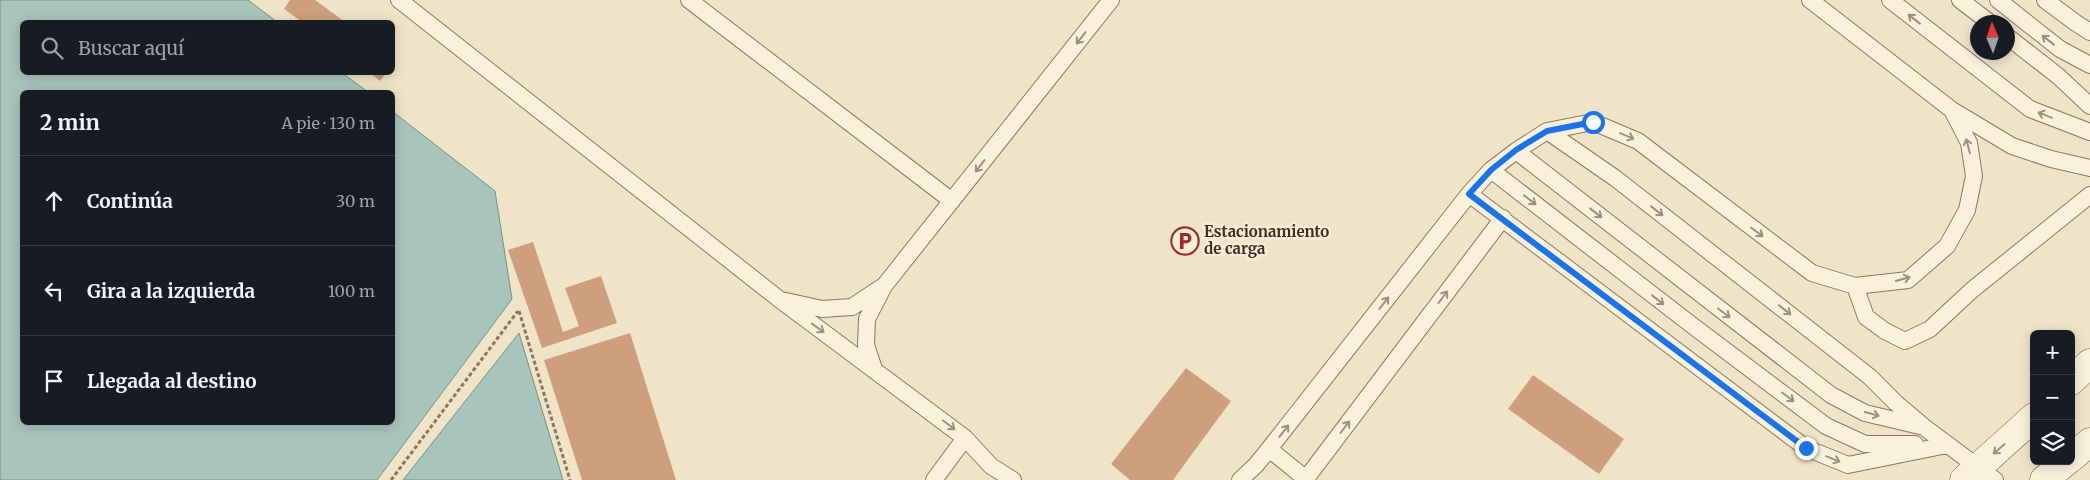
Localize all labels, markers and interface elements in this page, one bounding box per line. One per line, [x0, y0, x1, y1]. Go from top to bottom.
one-way arrow [1907, 14, 1921, 24]
north arrow [1970, 15, 2015, 60]
search box [20, 20, 395, 75]
one-way arrow [1075, 31, 1086, 44]
icon: search [38, 34, 66, 62]
one-way arrow [2042, 34, 2055, 45]
text: Buscar aquí [78, 36, 184, 60]
text: 2 min [40, 109, 100, 136]
one-way arrow [2038, 109, 2053, 119]
route start [1582, 111, 1605, 134]
text: A pie · 130 m [282, 113, 375, 133]
one-way arrow [1619, 132, 1634, 141]
one-way arrow [1963, 139, 1973, 155]
one-way arrow [974, 159, 985, 172]
icon: ahead [40, 187, 68, 215]
text: Continúa [87, 189, 173, 213]
text: 30 m [336, 191, 375, 211]
one-way arrow [1523, 195, 1537, 205]
one-way arrow [1650, 205, 1663, 216]
one-way arrow [1589, 208, 1603, 218]
place label: Estacionamiento de carga [1204, 222, 1329, 258]
parking icon: Estacionamiento de carga [1170, 226, 1200, 256]
one-way arrow [1750, 227, 1764, 237]
one-way arrow [1895, 274, 1911, 284]
icon: left [40, 277, 68, 305]
text: Gira a la izquierda [87, 279, 255, 303]
text: 100 m [328, 281, 375, 301]
one-way arrow [1438, 290, 1448, 304]
one-way arrow [1651, 294, 1664, 305]
one-way arrow [1379, 296, 1389, 310]
one-way arrow [1778, 305, 1791, 316]
one-way arrow [1717, 308, 1731, 318]
one-way arrow [811, 323, 825, 333]
map controls [2030, 330, 2075, 465]
button: + [2030, 330, 2075, 375]
icon: arrive [40, 367, 68, 395]
text: Llegada al destino [87, 369, 257, 393]
button: − [2030, 375, 2075, 420]
one-way arrow [1781, 392, 1794, 403]
one-way arrow [1863, 410, 1879, 419]
one-way arrow [942, 420, 956, 430]
button: layers [2030, 420, 2075, 465]
one-way arrow [1340, 421, 1351, 434]
one-way arrow [1278, 424, 1289, 437]
route end [1795, 437, 1818, 460]
one-way arrow [1993, 443, 2006, 455]
one-way arrow [1825, 455, 1840, 464]

